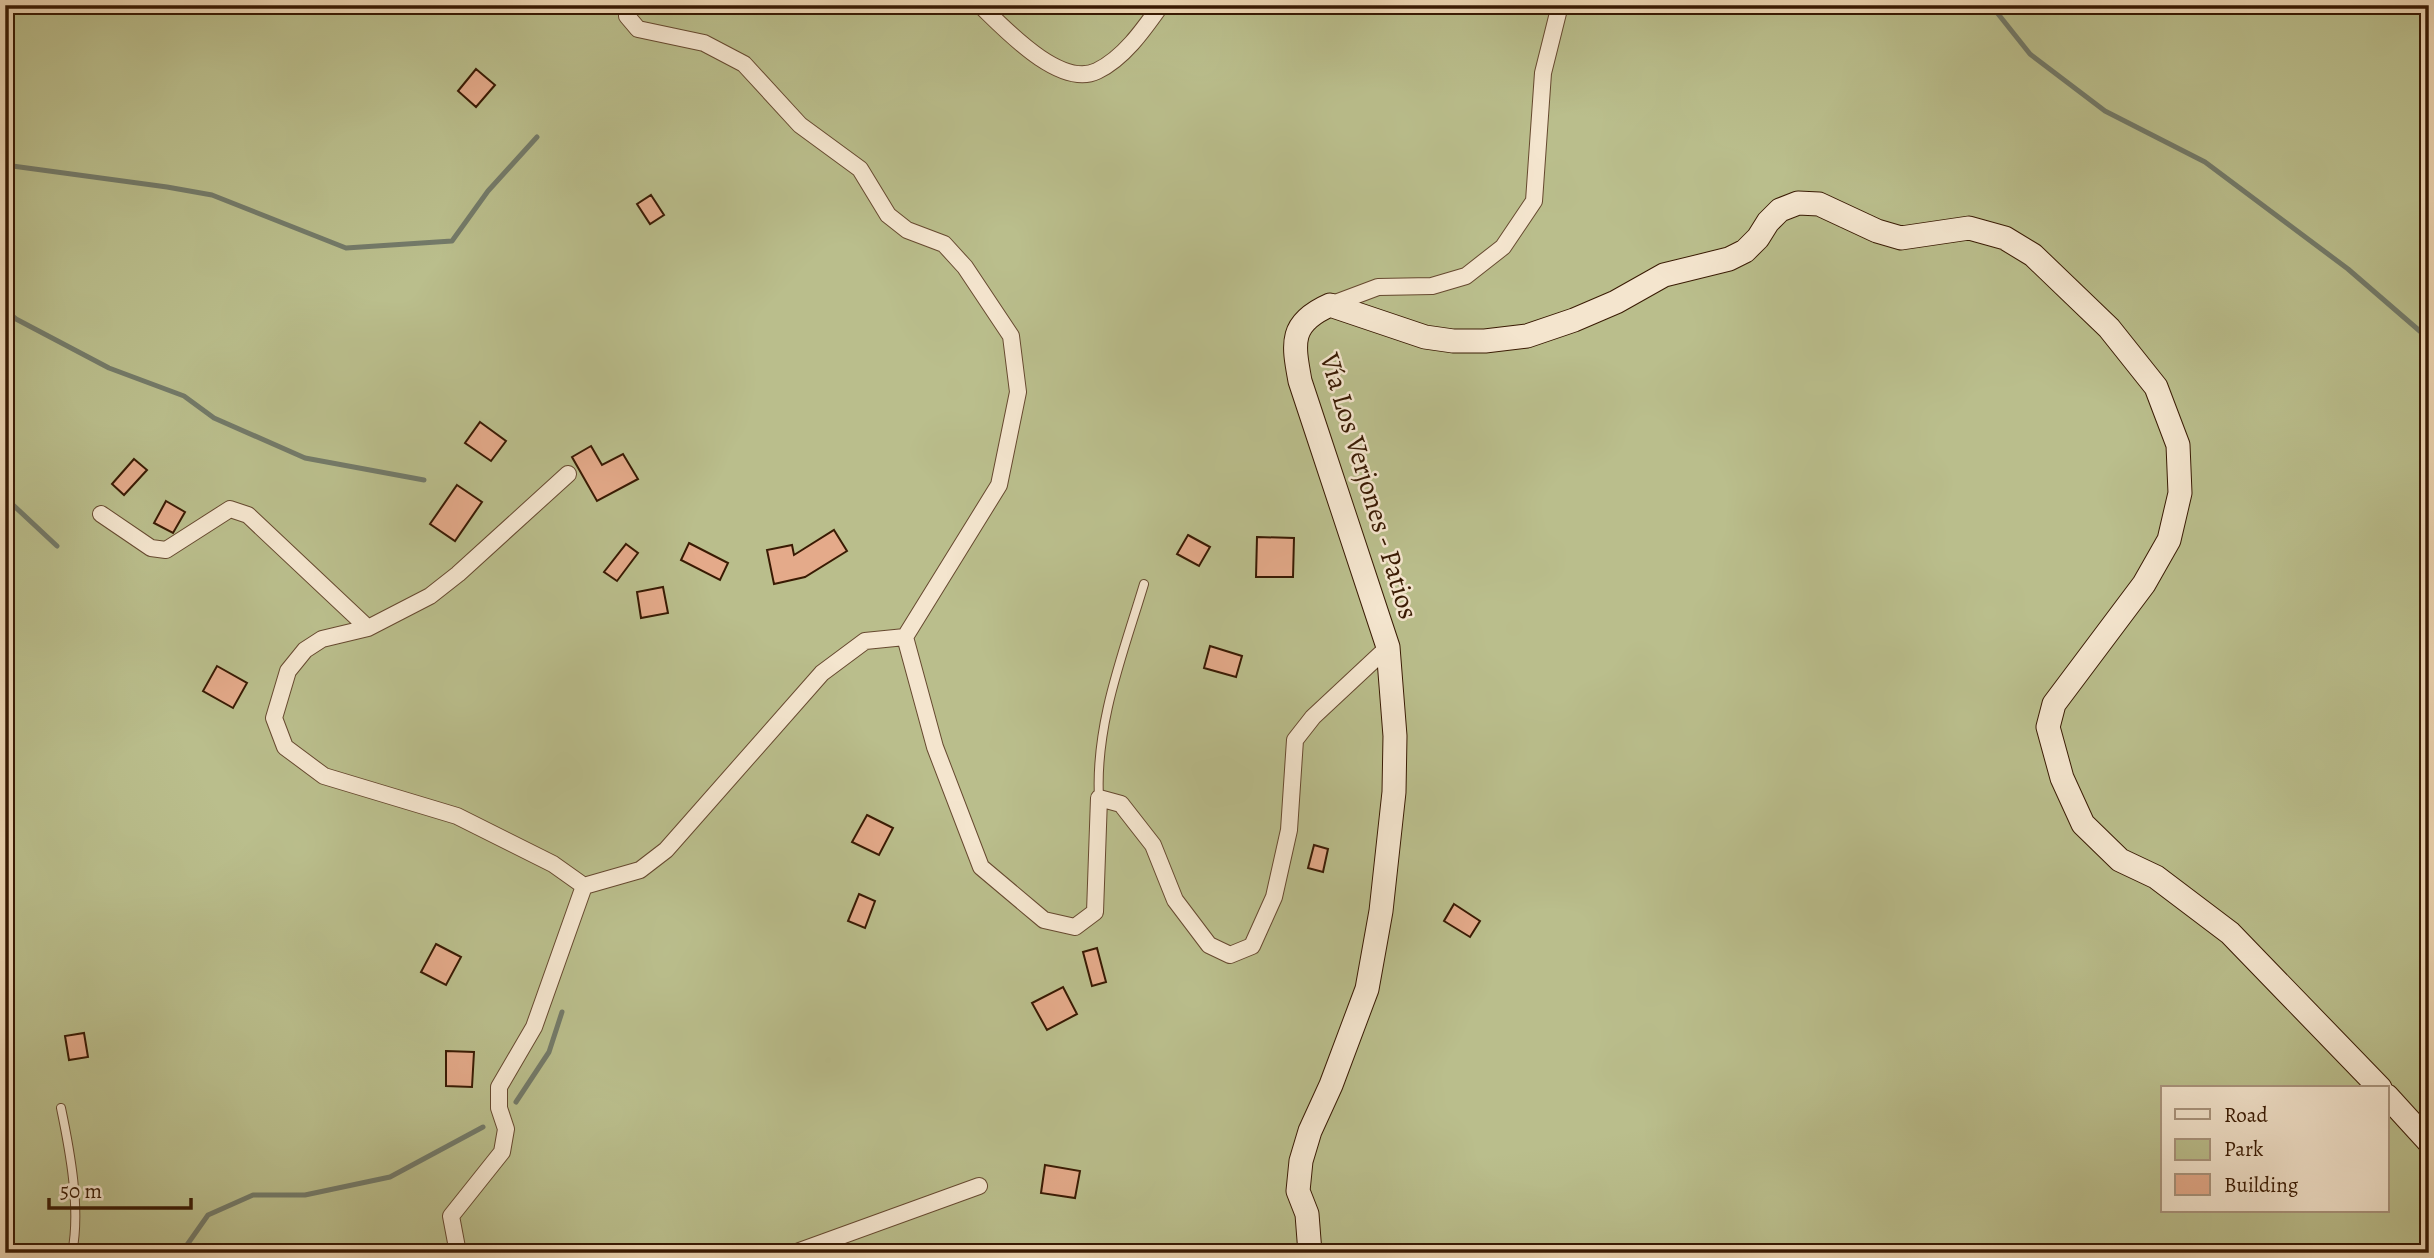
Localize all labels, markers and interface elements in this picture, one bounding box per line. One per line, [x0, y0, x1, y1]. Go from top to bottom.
street label: Vía Los Verjones - Patios [1310, 347, 1428, 624]
legend [2161, 1086, 2388, 1212]
text: Road [2224, 1101, 2268, 1129]
text: Park [2224, 1135, 2264, 1163]
scale bar [49, 1167, 191, 1211]
text: Building [2224, 1171, 2299, 1199]
text: 50 m [60, 1177, 102, 1205]

